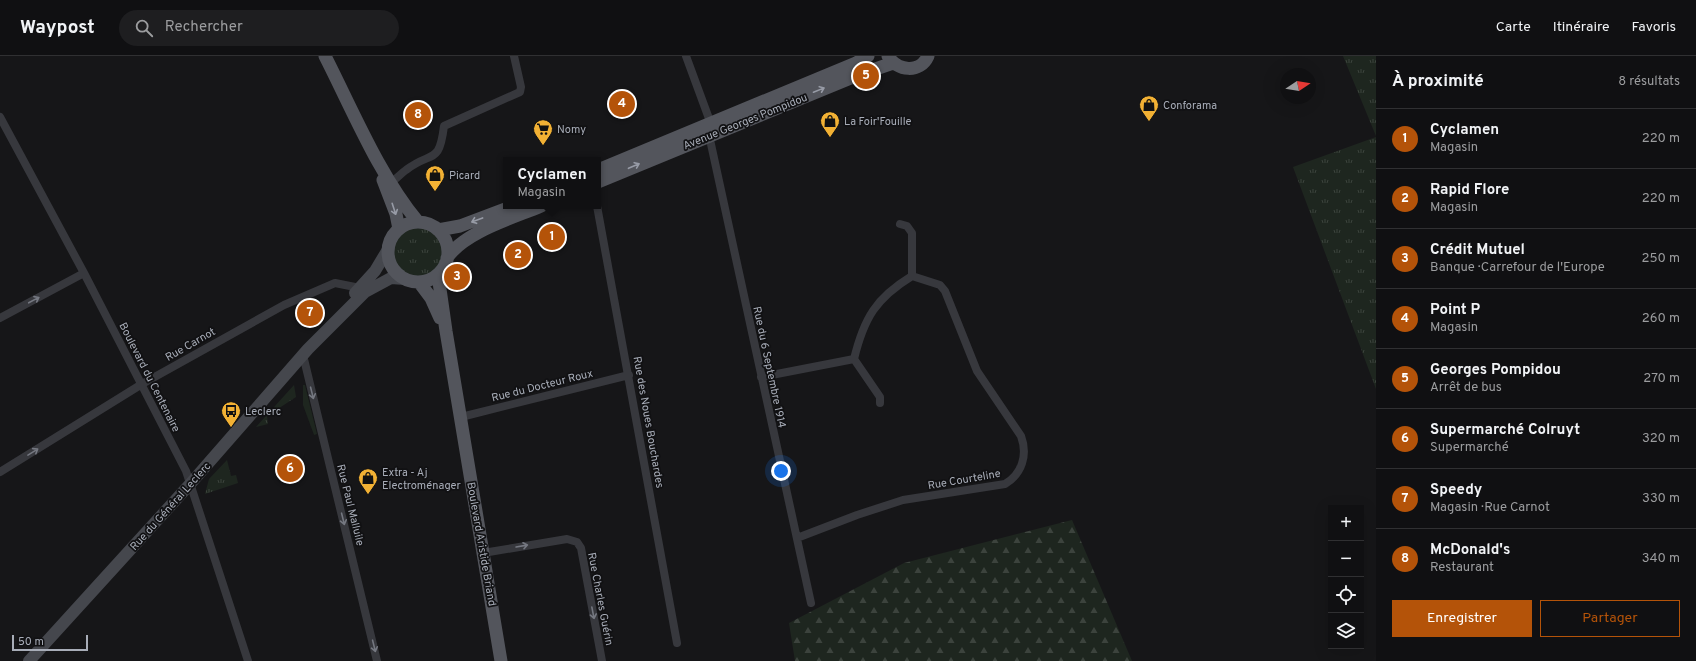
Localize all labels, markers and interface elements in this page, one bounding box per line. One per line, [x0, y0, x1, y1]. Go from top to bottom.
search box [119, 10, 399, 46]
text: Waypost [20, 16, 95, 40]
icon: search [133, 17, 155, 39]
text: Rechercher [165, 18, 243, 37]
text: Carte [1496, 19, 1531, 36]
text: Itinéraire [1553, 19, 1610, 36]
text: Favoris [1632, 19, 1676, 36]
pin: 5 [853, 61, 879, 91]
north arrow [1280, 68, 1316, 104]
text: À proximité [1392, 71, 1484, 93]
text: 8 résultats [1618, 74, 1680, 90]
one-way arrow [812, 86, 824, 94]
pin: 4 [609, 89, 635, 119]
street label: Avenue Georges Pompidou [681, 91, 810, 153]
shop icon: Conforama [1138, 94, 1160, 122]
place label: Conforama [1163, 99, 1217, 113]
pin: 8 [405, 100, 431, 130]
shop icon: La Foir'Fouille [819, 110, 841, 138]
place label: La Foir'Fouille [844, 115, 912, 129]
supermarket icon: Nomy [532, 118, 554, 146]
text: Cyclamen [1430, 121, 1499, 140]
place label: Nomy [557, 123, 586, 137]
text: 1 [1402, 131, 1408, 147]
text: 220 m [1642, 131, 1680, 147]
text: Magasin [1430, 140, 1478, 156]
popup [503, 157, 601, 209]
one-way arrow [628, 162, 640, 170]
shop icon: Picard [424, 164, 446, 192]
text: Cyclamen [517, 166, 587, 185]
place label: Picard [449, 169, 480, 183]
text: Rapid Flore [1430, 181, 1509, 200]
text: Magasin [517, 185, 565, 201]
text: 2 [1401, 191, 1409, 207]
text: 220 m [1642, 191, 1680, 207]
text: Magasin [1430, 200, 1478, 216]
one-way arrow [390, 203, 398, 215]
one-way arrow [470, 217, 483, 224]
pin: 1 [539, 222, 565, 252]
pin: 2 [505, 240, 531, 270]
text: Crédit Mutuel [1430, 241, 1525, 260]
text: 3 [1401, 251, 1409, 267]
text: 250 m [1642, 251, 1680, 267]
text: Banque · Carrefour de l'Europe [1430, 260, 1605, 276]
pin: 3 [444, 262, 470, 292]
one-way arrow [28, 296, 40, 303]
pin: 7 [297, 298, 323, 328]
text: Point P [1430, 301, 1480, 320]
street label: Rue du 6 Septembre 1914 [749, 305, 789, 429]
text: 4 [1401, 311, 1409, 327]
text: 260 m [1642, 311, 1680, 327]
street label: Boulevard du Centenaire [115, 320, 183, 435]
text: Magasin [1430, 320, 1478, 336]
street label: Rue Carnot [163, 325, 218, 365]
street label: Rue des Noues Bouchardes [630, 355, 667, 489]
text: Georges Pompidou [1430, 361, 1561, 380]
street label: Rue du Docteur Roux [490, 367, 595, 405]
text: 5 [1401, 371, 1409, 387]
text: 270 m [1643, 371, 1680, 387]
text: Arrêt de bus [1430, 380, 1502, 396]
one-way arrow [309, 386, 317, 399]
bus stop icon: Leclerc [220, 400, 242, 428]
place label: Leclerc [245, 405, 281, 419]
text: Supermarché Colruyt [1430, 421, 1580, 440]
text: 6 [1401, 431, 1409, 447]
text: 320 m [1642, 431, 1680, 447]
text: Supermarché [1430, 440, 1509, 456]
one-way arrow [27, 447, 39, 455]
pin: 6 [277, 454, 303, 484]
street label: Rue du Général Leclerc [127, 460, 214, 554]
your location [771, 461, 791, 481]
street label: Rue Paul Malluile [333, 463, 367, 548]
place label: Extra - Aj Electroménager [382, 466, 462, 493]
shop icon: Extra - Aj Electroménager [357, 467, 379, 495]
street label: Rue Courteline [927, 467, 1002, 493]
street label: Boulevard Aristide Briand [463, 481, 499, 607]
text: Speedy [1430, 481, 1482, 500]
text: 7 [1402, 491, 1408, 507]
text: 330 m [1642, 491, 1680, 507]
text: Magasin · Rue Carnot [1430, 500, 1550, 516]
map controls [1328, 505, 1364, 649]
button: + [1328, 505, 1364, 541]
one-way arrow [340, 513, 347, 526]
button: − [1328, 541, 1364, 577]
text: McDonald's [1430, 541, 1510, 560]
one-way arrow [515, 542, 528, 550]
street label: Rue Charles Guérin [584, 551, 616, 647]
text: 8 [1401, 551, 1409, 567]
text: 340 m [1642, 551, 1680, 567]
text: Restaurant [1430, 560, 1494, 576]
button: locate [1328, 577, 1364, 613]
button: Enregistrer [1392, 600, 1532, 637]
button: Partager [1540, 600, 1680, 637]
one-way arrow [589, 607, 597, 620]
button: layers [1328, 613, 1364, 649]
scale bar [12, 633, 88, 652]
text: 50 m [18, 635, 44, 649]
one-way arrow [370, 639, 378, 652]

